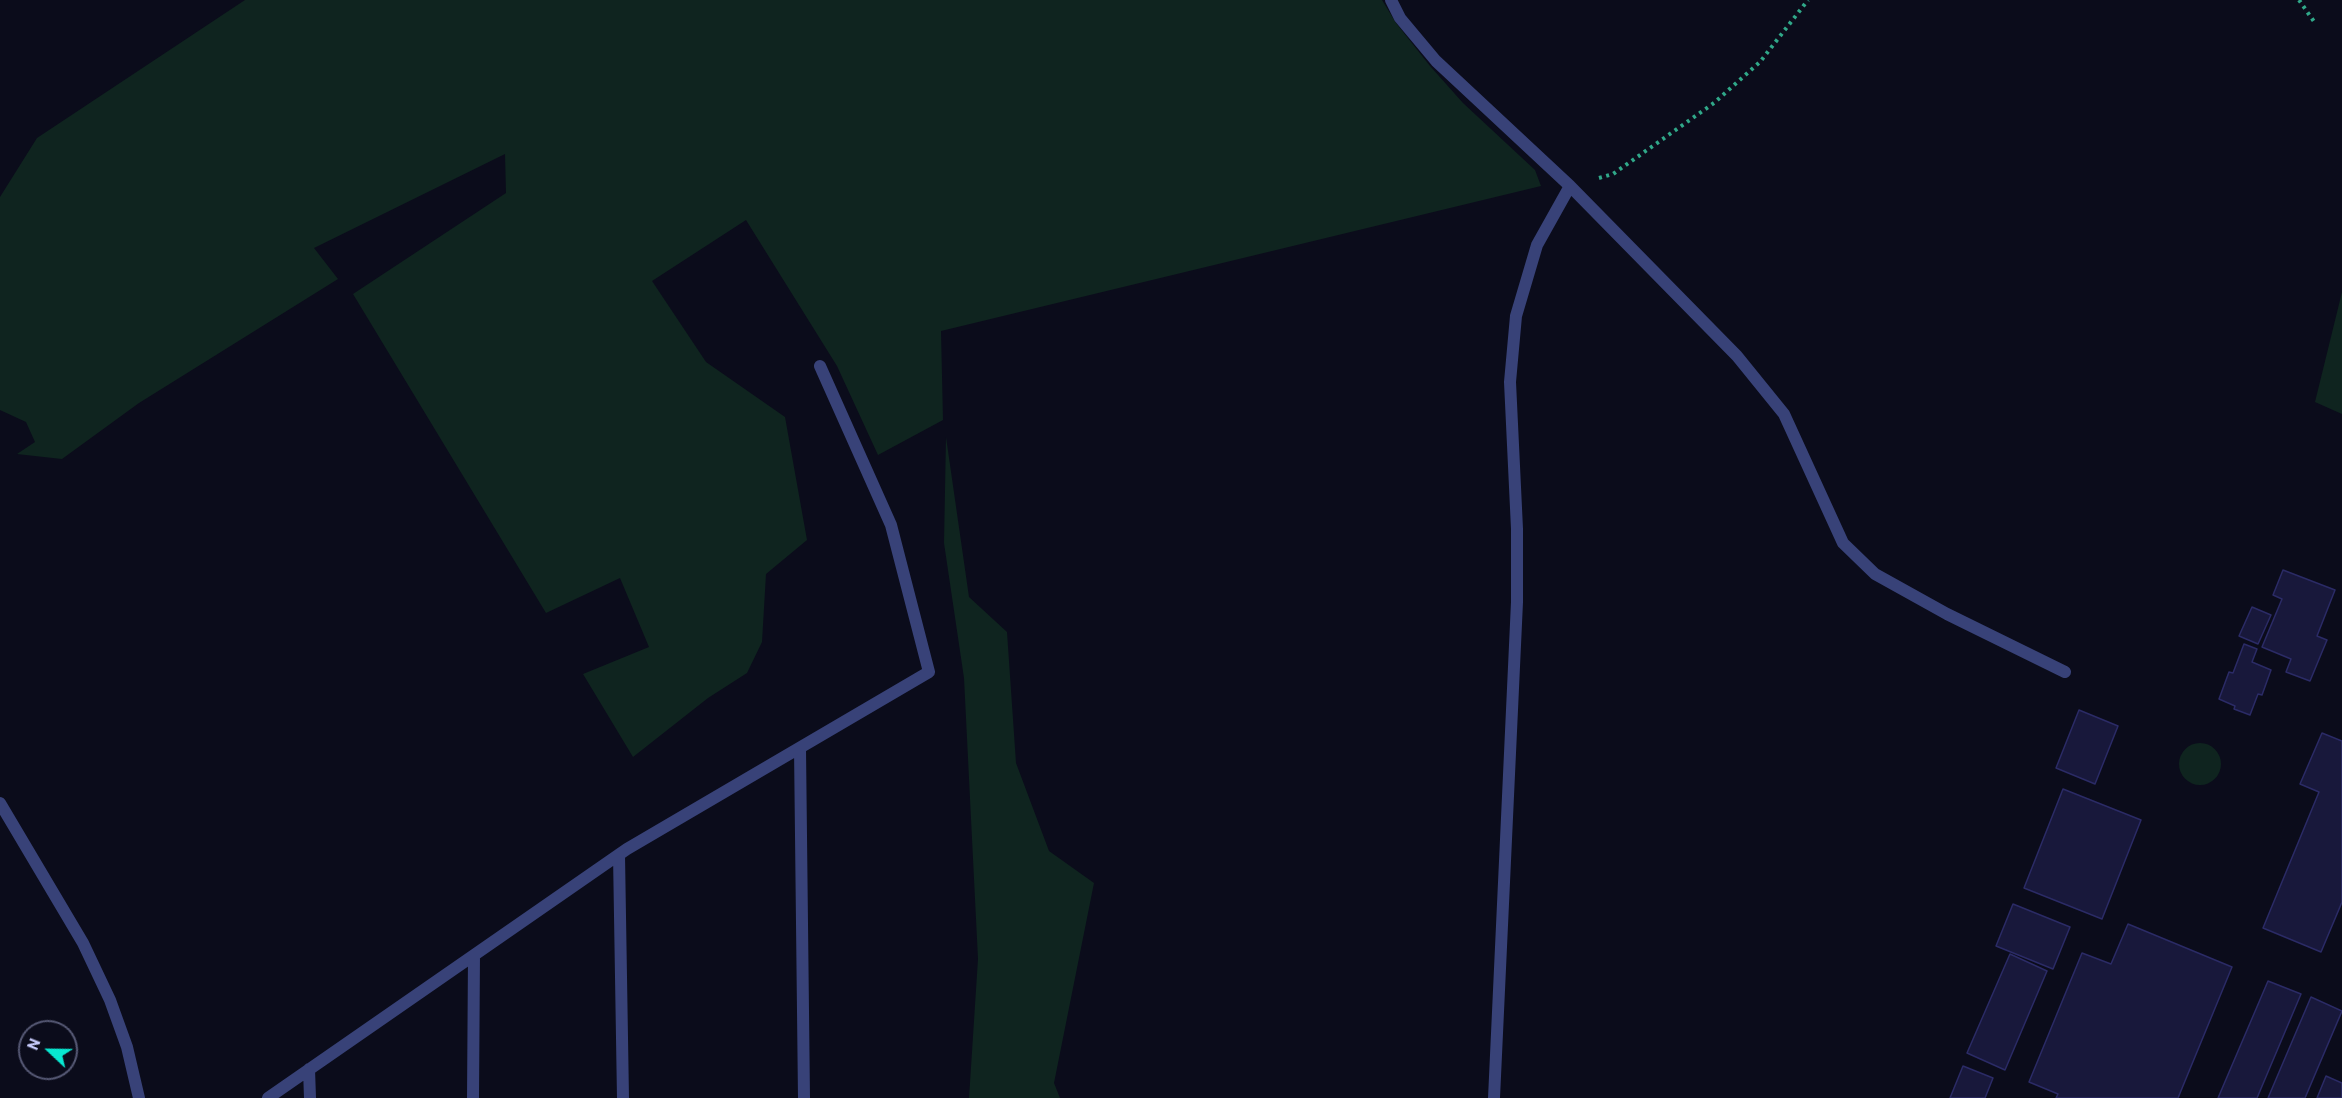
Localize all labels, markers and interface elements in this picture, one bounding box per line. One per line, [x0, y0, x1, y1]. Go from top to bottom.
north arrow [18, 1020, 78, 1080]
text: N [22, 1035, 43, 1052]

